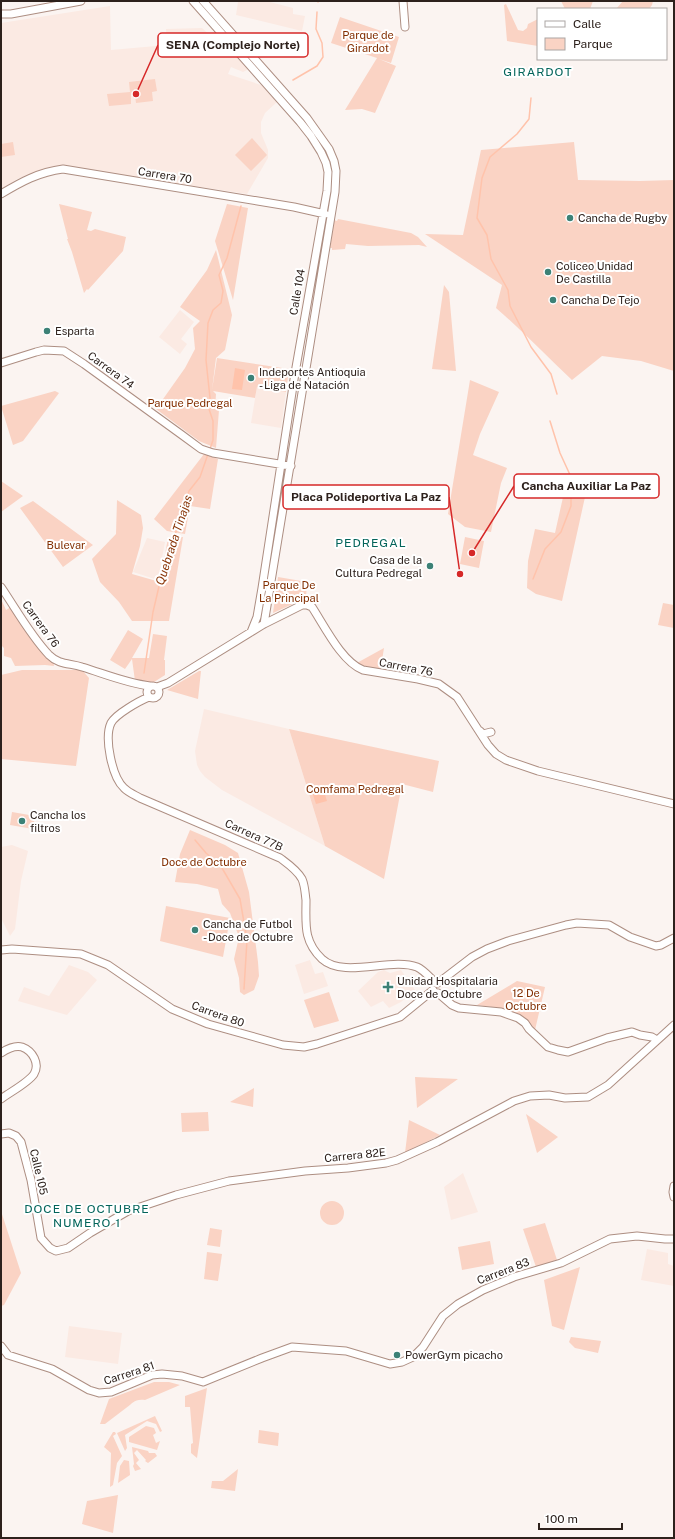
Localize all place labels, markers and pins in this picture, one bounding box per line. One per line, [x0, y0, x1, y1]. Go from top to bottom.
callout: SENA (Complejo Norte) [158, 33, 308, 57]
place label: Cancha de Rugby [578, 212, 667, 224]
marker: Cancha de Rugby [565, 213, 575, 223]
place label: Coliceo Unidad De Castilla [556, 260, 633, 285]
marker: Coliceo Unidad De Castilla [543, 267, 553, 277]
place label: Cancha De Tejo [561, 294, 639, 306]
marker: Cancha De Tejo [548, 295, 558, 305]
place label: Esparta [55, 325, 94, 337]
marker: Esparta [42, 326, 52, 336]
place label: Indeportes Antioquia - Liga de Natación [259, 366, 366, 391]
marker: Indeportes Antioquia - Liga de Natación [246, 373, 256, 383]
callout: Cancha Auxiliar La Paz [514, 474, 659, 498]
callout: Placa Polideportiva La Paz [283, 485, 449, 509]
place label: Casa de la Cultura Pedregal [335, 554, 422, 579]
marker: Casa de la Cultura Pedregal [425, 561, 435, 571]
place label: Cancha los filtros [30, 809, 86, 834]
marker: Cancha los filtros [17, 816, 27, 826]
place label: Cancha de Futbol - Doce de Octubre [203, 918, 293, 943]
marker: Cancha de Futbol - Doce de Octubre [190, 925, 200, 935]
place label: Unidad Hospitalaria Doce de Octubre [397, 975, 498, 1000]
marker: Unidad Hospitalaria Doce de Octubre [382, 981, 394, 993]
place label: PowerGym picacho [405, 1349, 503, 1361]
marker: PowerGym picacho [392, 1350, 402, 1360]

